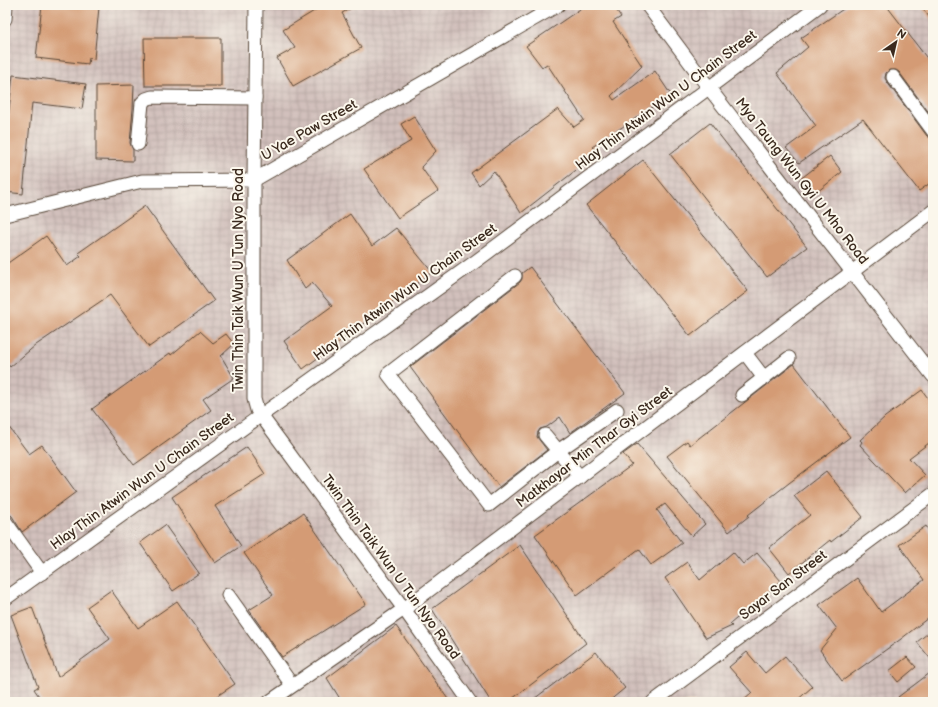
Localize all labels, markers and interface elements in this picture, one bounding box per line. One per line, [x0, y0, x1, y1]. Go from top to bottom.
north arrow [876, 22, 916, 62]
street label: Hlay Thin Atwin Wun U Chain Street [572, 26, 760, 174]
text: N [894, 26, 908, 42]
street label: Mya Taung Wun Gyi U Mho Road [732, 94, 872, 268]
street label: U Yae Paw Street [258, 95, 360, 164]
street label: Twin Thin Taik Wun U Tun Nyo Road [230, 168, 247, 392]
street label: Hlay Thin Atwin Wun U Chain Street [310, 219, 500, 364]
street label: Matkhayar Min Thar Gyi Street [513, 382, 676, 511]
street label: Hlay Thin Atwin Wun U Chain Street [47, 408, 237, 553]
street label: Twin Thin Taik Wun U Tun Nyo Road [318, 471, 464, 663]
street label: Sayar San Street [736, 546, 831, 623]

